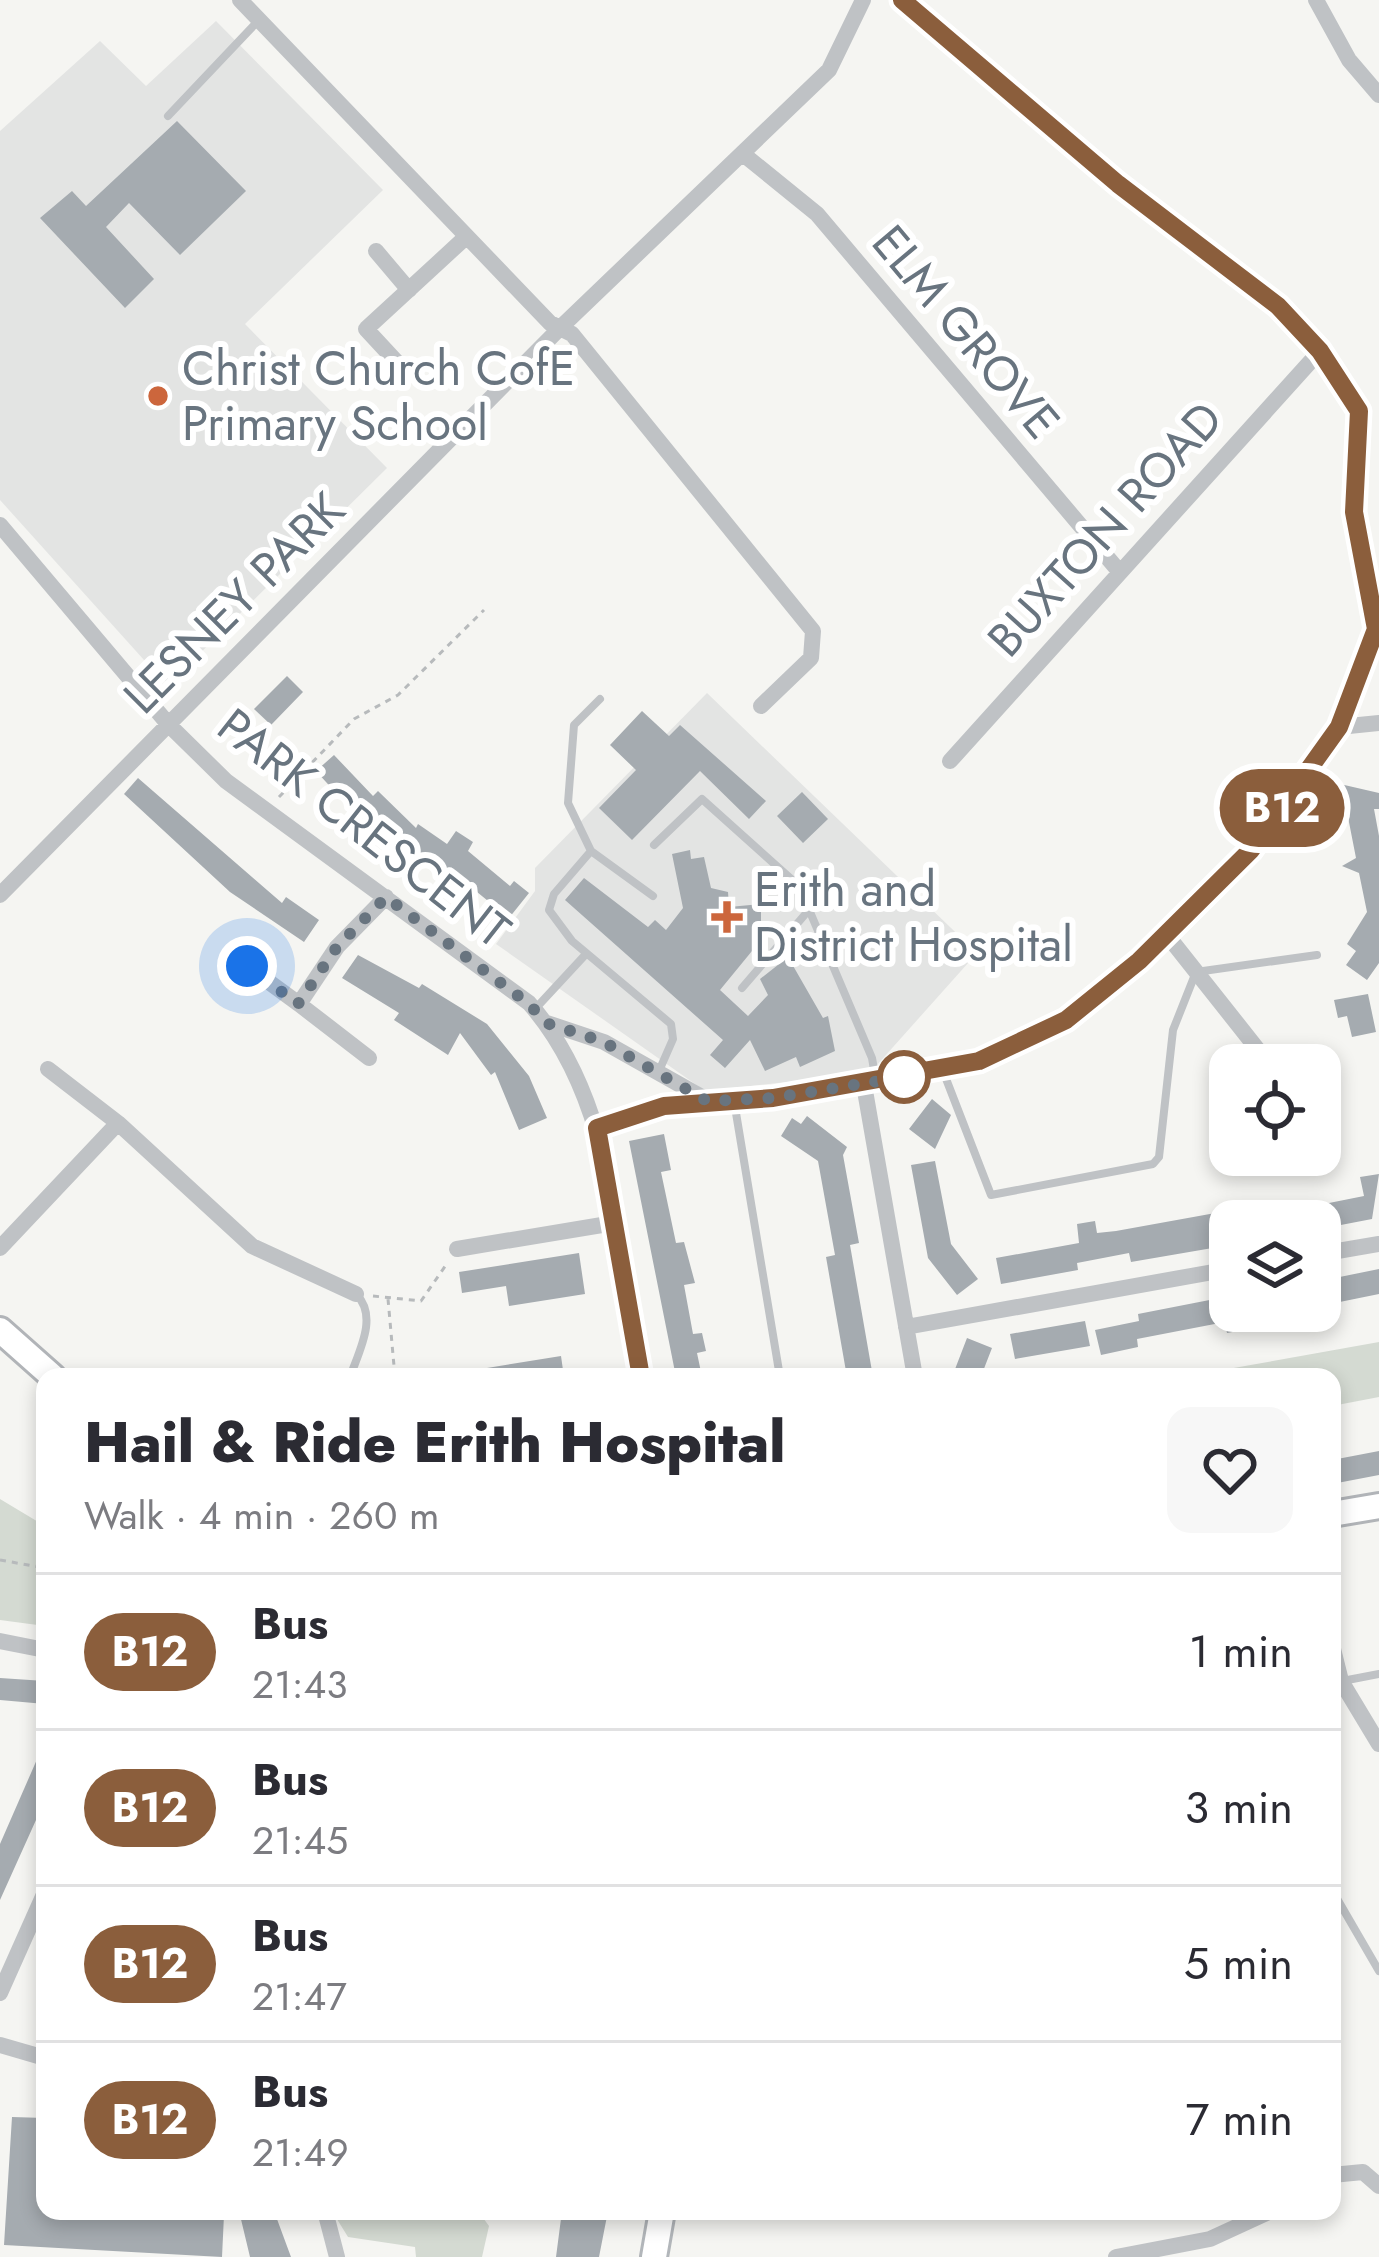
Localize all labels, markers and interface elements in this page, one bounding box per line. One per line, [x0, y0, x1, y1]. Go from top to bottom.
street label: ELM GROVE [856, 210, 1076, 454]
place label: Christ Church CofE Primary School [182, 334, 575, 458]
marker: Christ Church CofE Primary School [145, 383, 171, 409]
street label: BUXTON ROAD [972, 386, 1238, 672]
street label: LESNEY PARK [108, 477, 360, 729]
street label: PARK CRESCENT [203, 692, 525, 964]
line badge: B12 [1213, 769, 1351, 847]
text: B12 [1244, 777, 1320, 838]
place label: Erith and District Hospital [754, 855, 1073, 979]
marker: Erith and District Hospital [711, 901, 743, 933]
your location [217, 936, 277, 996]
map controls [1209, 1044, 1341, 1332]
button: locate [1209, 1044, 1341, 1176]
unlabelled marker [879, 1052, 929, 1102]
button: layers [1209, 1200, 1341, 1332]
text: Hail & Ride Erith Hospital [84, 1401, 785, 1483]
button: heart [1167, 1407, 1293, 1533]
text: Walk · 4 min · 260 m [84, 1487, 439, 1544]
text: Bus [252, 1591, 328, 1656]
text: 1 min [1189, 1619, 1293, 1684]
text: B12 [112, 1621, 188, 1682]
text: 21:43 [252, 1656, 347, 1713]
text: Bus [252, 1747, 328, 1812]
text: 3 min [1185, 1775, 1293, 1840]
text: B12 [112, 1777, 188, 1838]
text: 21:45 [252, 1812, 348, 1869]
text: Bus [252, 1903, 328, 1968]
text: 5 min [1184, 1931, 1293, 1996]
text: B12 [112, 1933, 188, 1994]
text: 21:47 [252, 1968, 347, 2025]
text: Bus [252, 2059, 328, 2124]
text: 7 min [1185, 2087, 1293, 2152]
text: B12 [112, 2089, 188, 2150]
text: 21:49 [252, 2124, 349, 2181]

